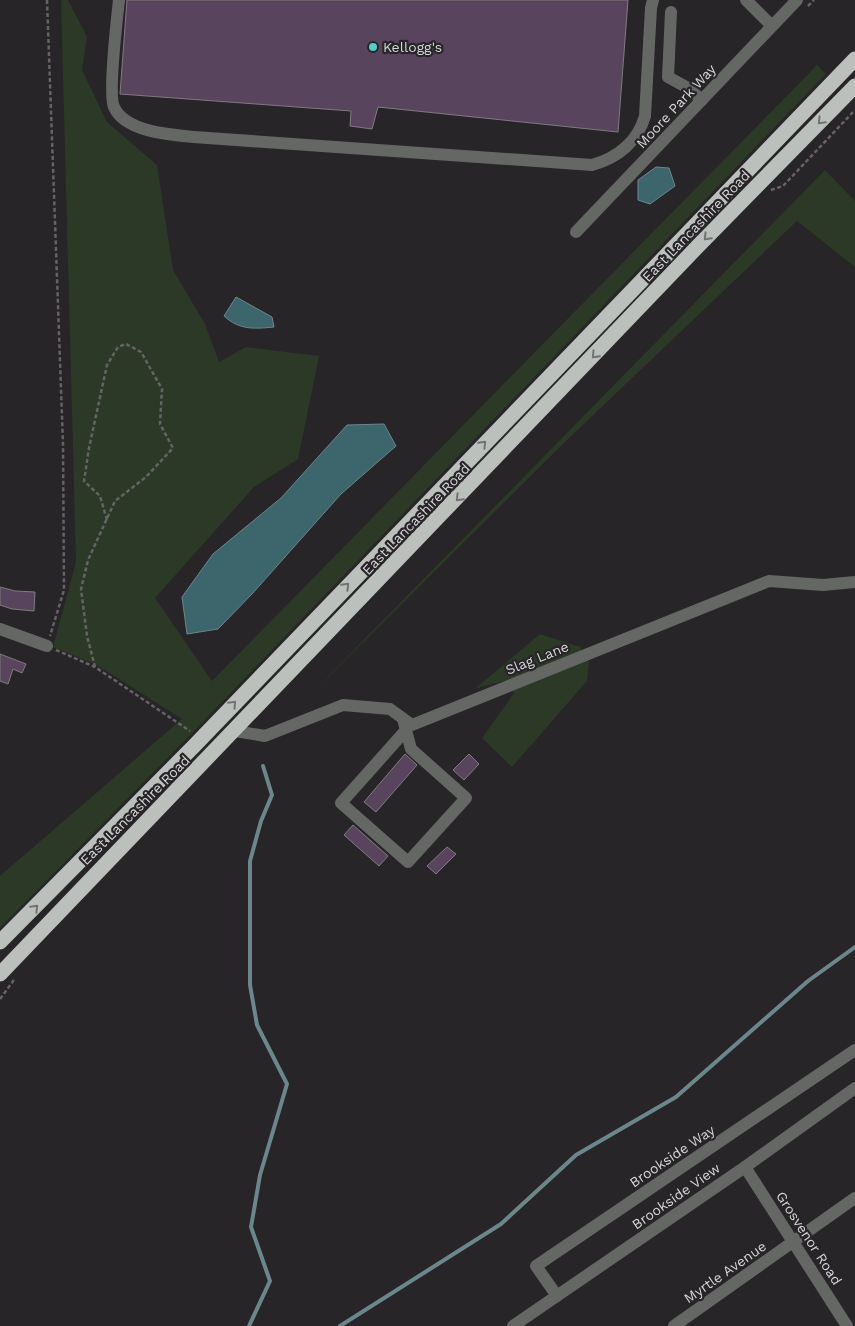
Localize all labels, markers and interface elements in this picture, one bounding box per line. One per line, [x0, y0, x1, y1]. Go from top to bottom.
place label: Kellogg's [383, 39, 442, 55]
marker: Kellogg's [367, 41, 379, 53]
street label: Moore Park Way [633, 60, 719, 151]
one-way arrow [818, 115, 827, 124]
street label: East Lancashire Road [639, 167, 753, 285]
one-way arrow [704, 231, 713, 240]
one-way arrow [592, 349, 601, 358]
one-way arrow [477, 441, 486, 450]
street label: East Lancashire Road [359, 460, 473, 578]
one-way arrow [456, 492, 465, 501]
one-way arrow [340, 583, 349, 592]
street label: Slag Lane [503, 638, 571, 678]
one-way arrow [227, 700, 236, 709]
street label: East Lancashire Road [77, 752, 193, 868]
one-way arrow [29, 905, 38, 914]
street label: Brookside Way [626, 1121, 718, 1190]
street label: Brookside View [629, 1159, 723, 1232]
street label: Grosvenor Road [773, 1188, 845, 1288]
street label: Myrtle Avenue [681, 1238, 769, 1306]

